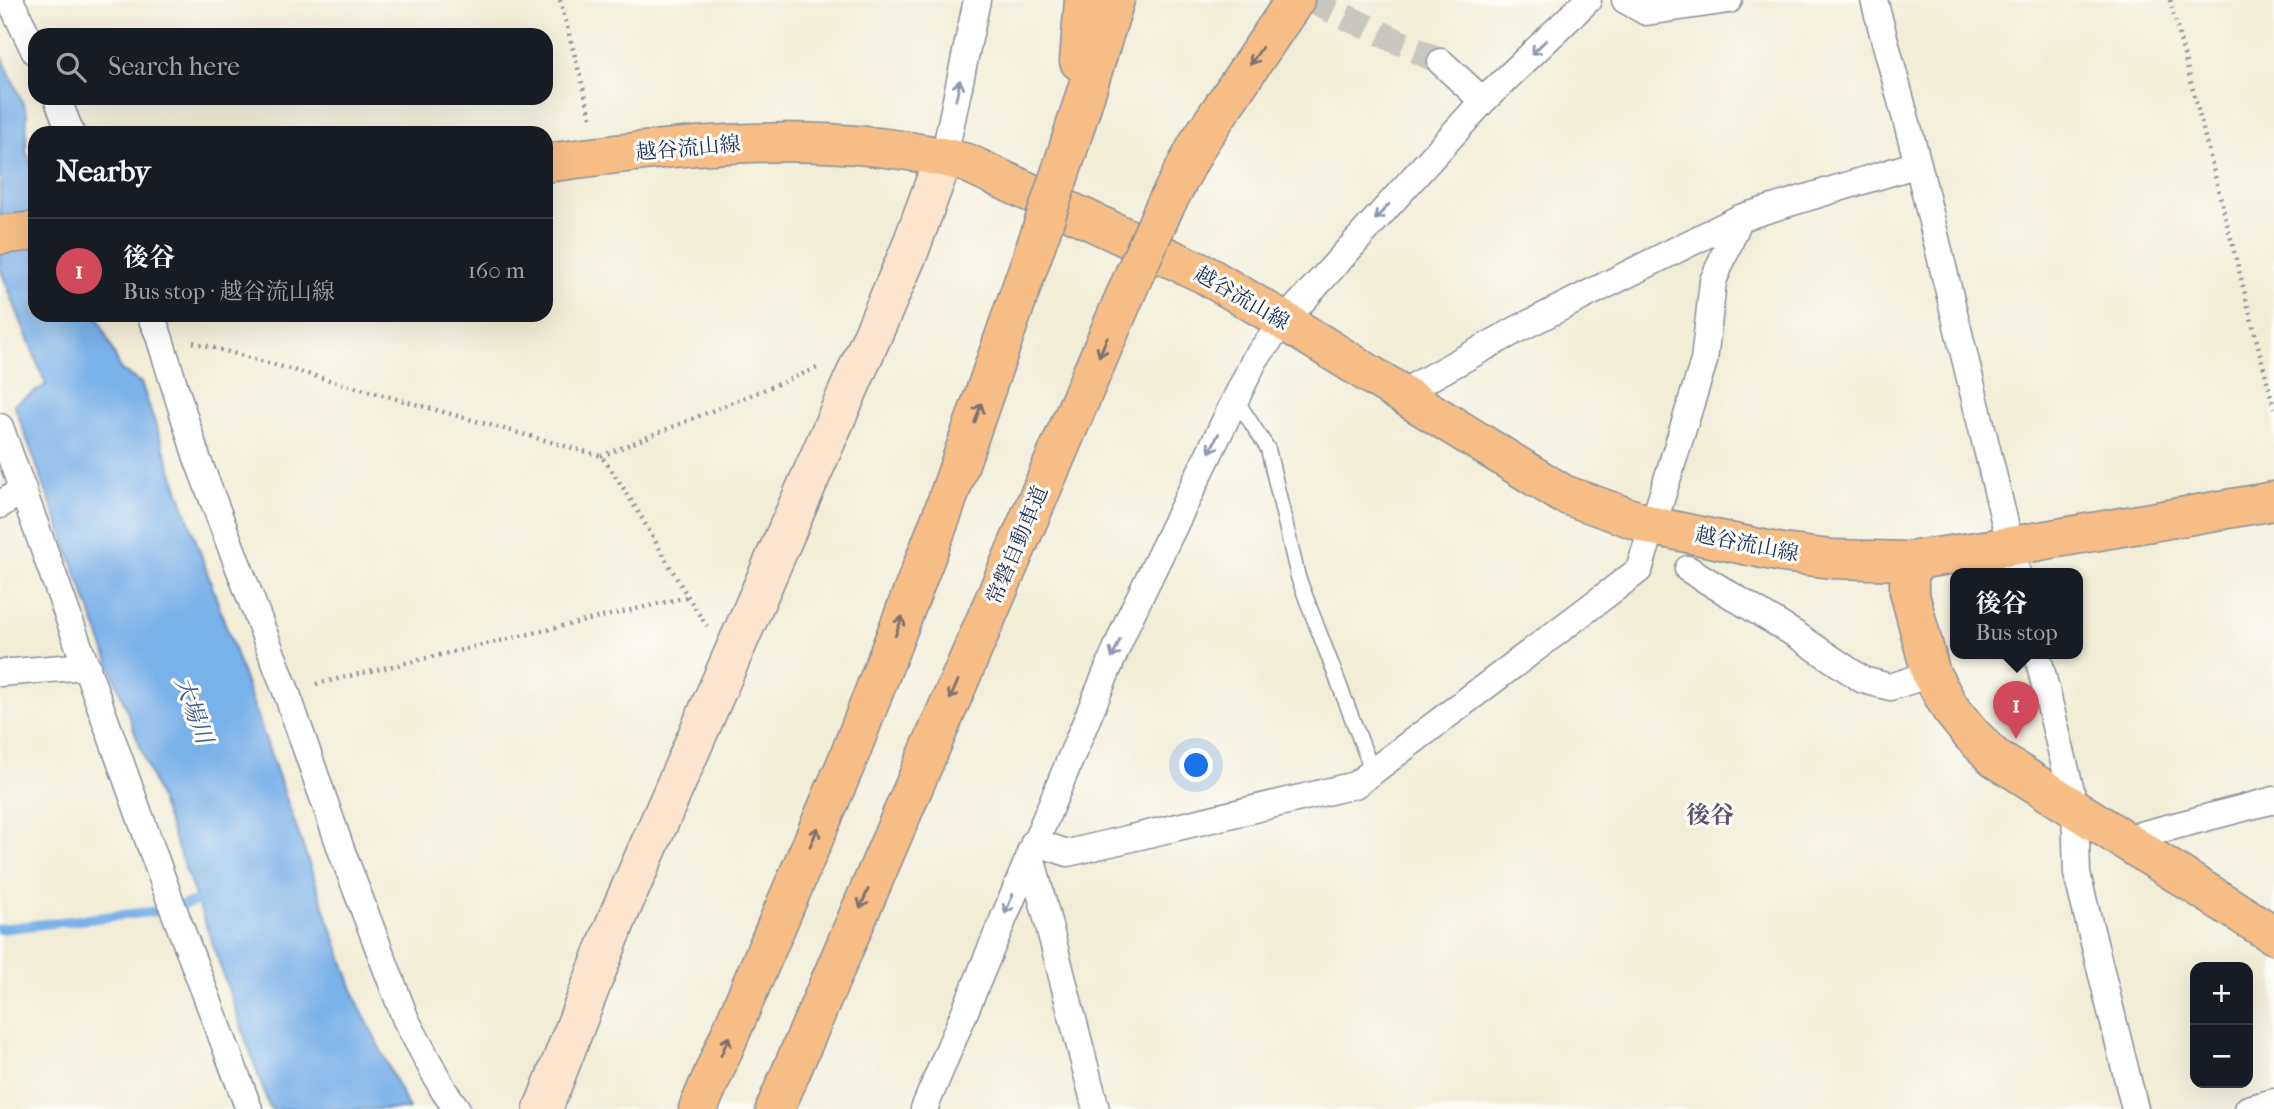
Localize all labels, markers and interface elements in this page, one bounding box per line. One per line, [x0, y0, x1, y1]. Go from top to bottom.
search box [28, 28, 553, 105]
one-way arrow [1531, 39, 1548, 56]
one-way arrow [1249, 46, 1263, 65]
icon: search [52, 48, 90, 86]
text: Search here [108, 51, 240, 82]
one-way arrow [952, 79, 966, 102]
street label: 越谷流山線 [635, 131, 741, 165]
text: Nearby [56, 154, 151, 189]
one-way arrow [1374, 203, 1391, 220]
text: 後谷 [123, 242, 175, 273]
text: 1 [75, 257, 83, 284]
text: 160 m [468, 257, 525, 284]
street label: 越谷流山線 [1191, 261, 1293, 335]
text: Bus stop · 越谷流山線 [123, 278, 335, 305]
one-way arrow [1096, 335, 1109, 357]
one-way arrow [973, 402, 985, 424]
one-way arrow [1206, 432, 1220, 453]
street label: 常磐自動車道 [981, 482, 1053, 608]
street label: 越谷流山線 [1693, 522, 1801, 566]
popup [1950, 568, 2083, 659]
text: 後谷 [1975, 588, 2027, 619]
one-way arrow [894, 616, 907, 638]
text: Bus stop [1975, 619, 2058, 646]
one-way arrow [1109, 637, 1122, 659]
water label: 大場川 [169, 673, 219, 750]
one-way arrow [947, 679, 960, 701]
pin: 1 [1993, 681, 2039, 739]
your location [1179, 748, 1213, 782]
district label: 後谷 [1686, 801, 1734, 829]
one-way arrow [808, 827, 821, 848]
one-way arrow [857, 888, 870, 910]
one-way arrow [1002, 892, 1015, 914]
map controls [2190, 962, 2253, 1088]
button: + [2190, 962, 2253, 1025]
button: − [2190, 1025, 2253, 1088]
one-way arrow [719, 1036, 732, 1058]

